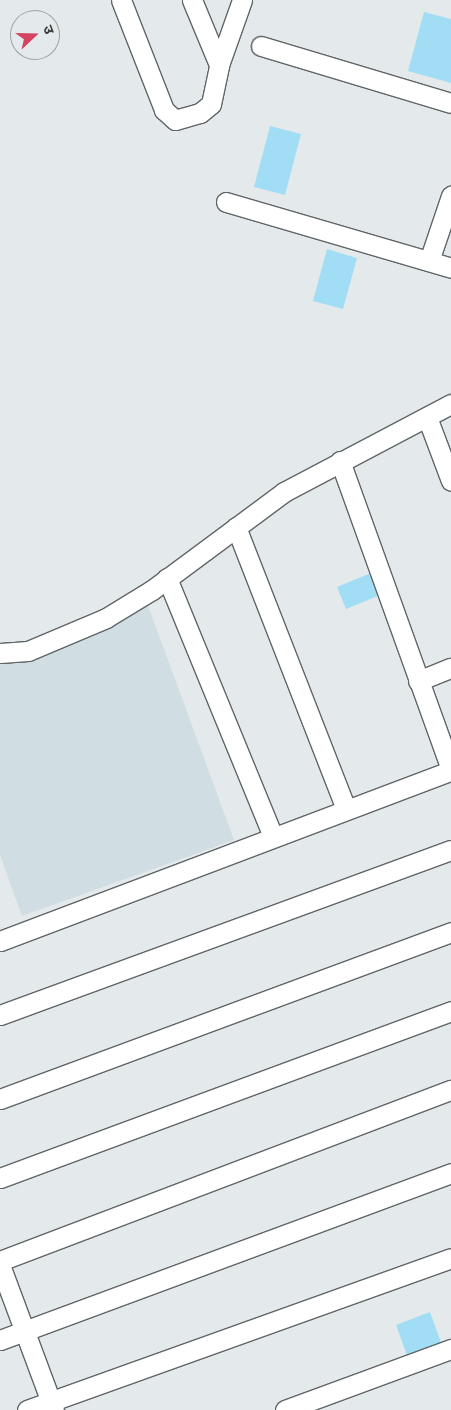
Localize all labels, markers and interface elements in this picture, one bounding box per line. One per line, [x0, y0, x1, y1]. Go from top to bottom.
north arrow [10, 10, 60, 60]
text: उ [38, 23, 59, 37]

